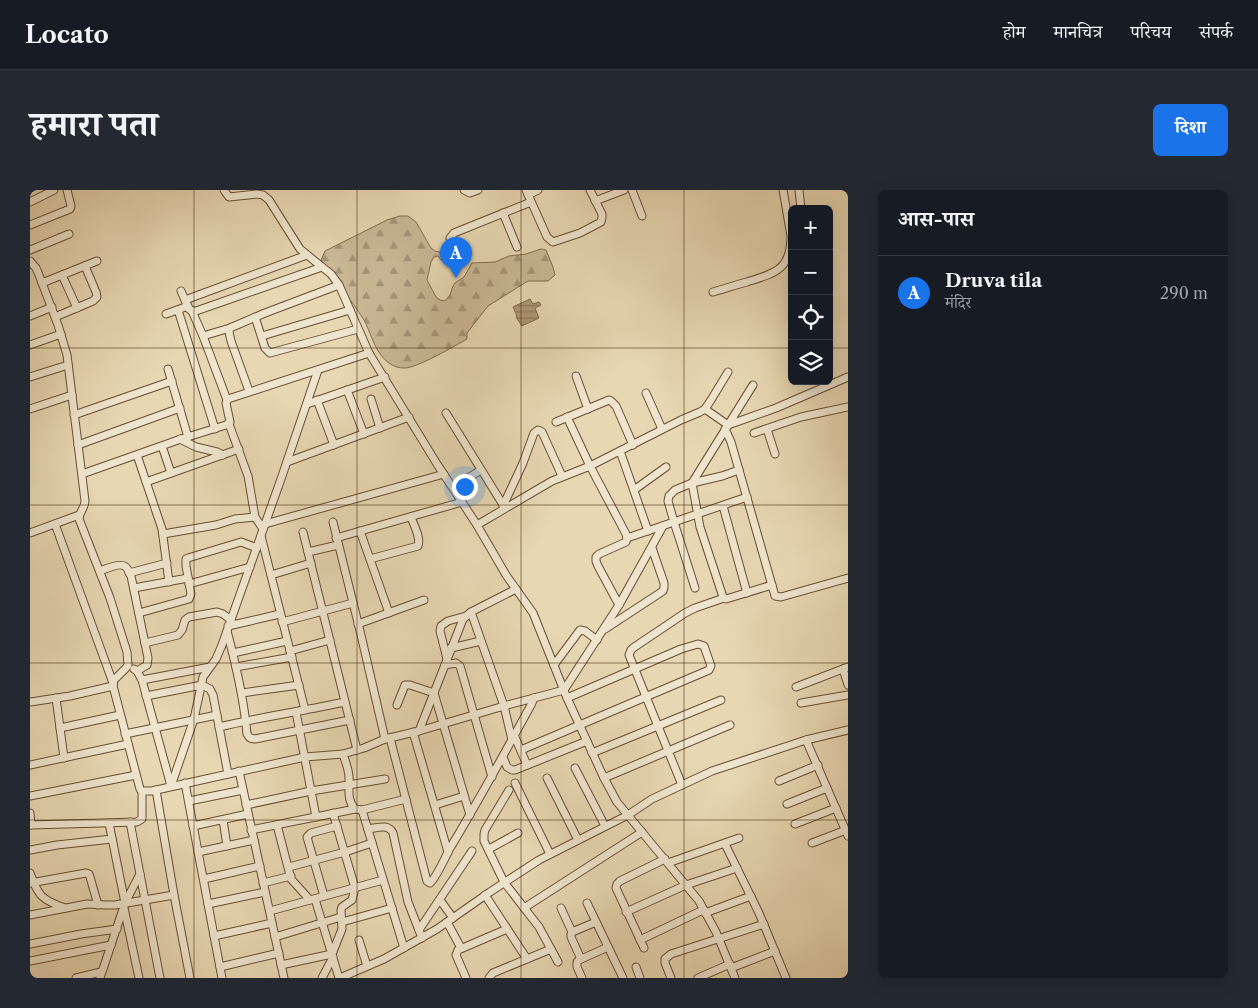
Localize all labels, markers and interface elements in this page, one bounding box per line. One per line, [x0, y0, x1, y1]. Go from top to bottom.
text: Locato [25, 20, 109, 49]
text: होम [1003, 21, 1026, 43]
text: मानचित्र [1054, 21, 1102, 43]
text: परिचय [1130, 21, 1171, 43]
text: संपर्क [1199, 21, 1233, 43]
text: हमारा पता [30, 102, 158, 145]
button: दिशा [1153, 104, 1228, 156]
map controls [788, 205, 833, 385]
button: + [788, 205, 833, 250]
text: आस-पास [898, 206, 974, 231]
pin: A [440, 237, 472, 278]
button: − [788, 250, 833, 295]
text: Druva tila [945, 269, 1042, 292]
text: A [908, 283, 920, 303]
text: 290 m [1160, 283, 1208, 303]
text: मंदिर [945, 292, 971, 312]
button: locate [788, 295, 833, 340]
button: layers [788, 340, 833, 385]
your location [452, 474, 478, 500]

